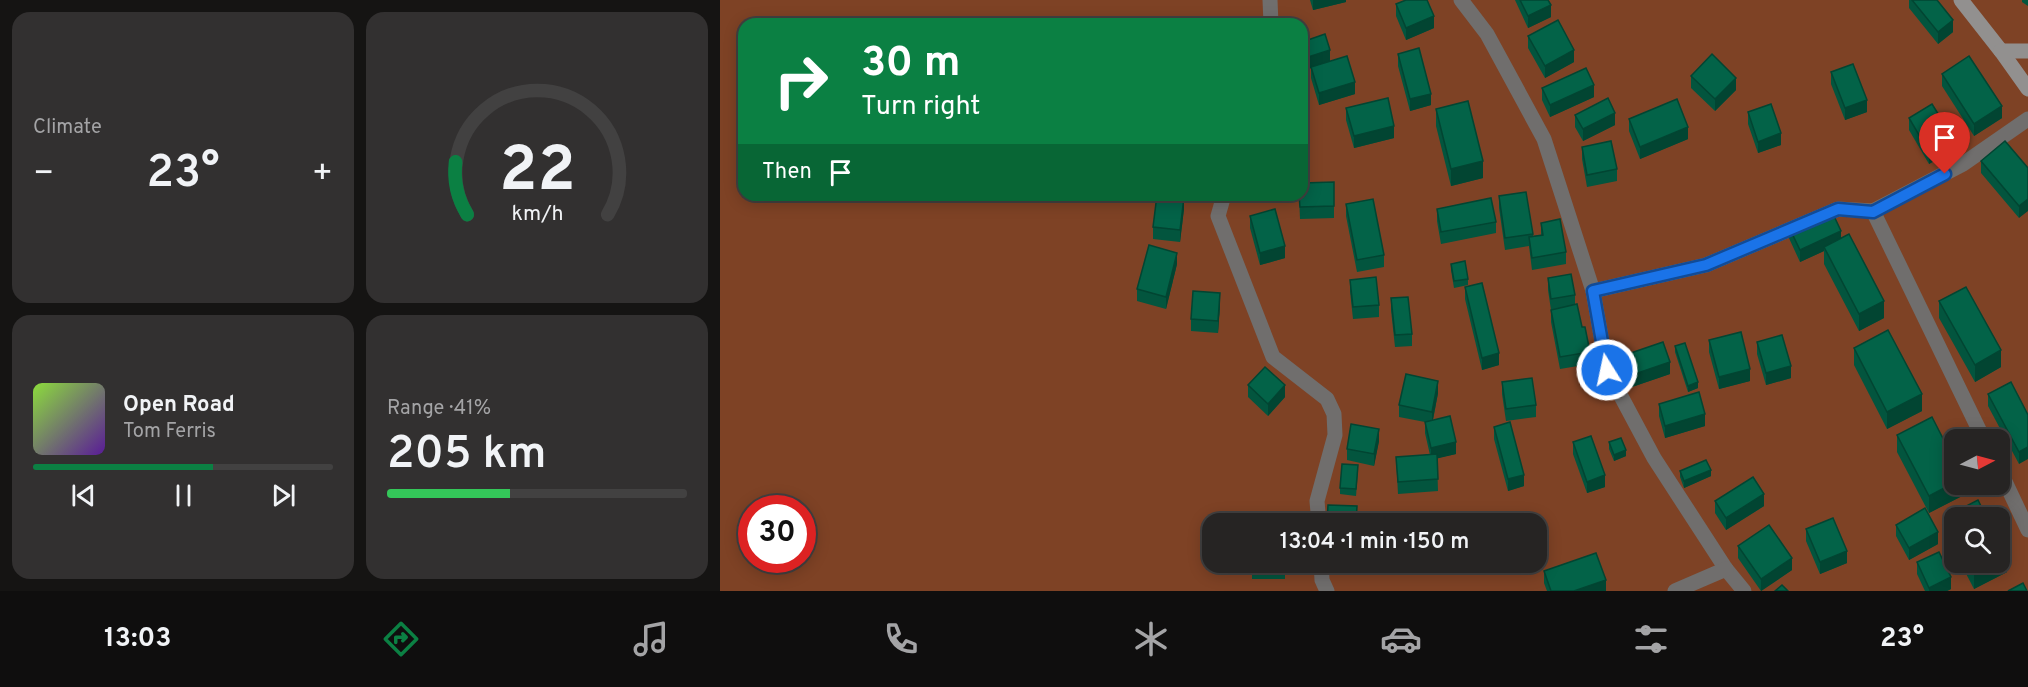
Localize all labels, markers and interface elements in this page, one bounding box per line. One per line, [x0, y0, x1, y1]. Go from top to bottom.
text: 30 m [861, 38, 960, 91]
icon: right [762, 42, 840, 120]
text: Turn right [861, 90, 980, 124]
pin [1919, 112, 1970, 174]
text: Climate [33, 115, 102, 141]
icon: arrive [1928, 121, 1961, 154]
text: 22 [499, 134, 575, 213]
text: 23° [146, 146, 220, 203]
text: − [33, 154, 54, 196]
text: + [312, 154, 333, 196]
icon: arrive [824, 156, 857, 189]
text: Then [762, 159, 812, 186]
text: km/h [511, 201, 563, 228]
position arrow [1575, 338, 1639, 402]
text: Open Road [123, 392, 235, 419]
text: Range · 41% [387, 396, 491, 422]
text: Tom Ferris [123, 419, 216, 445]
text: 205 km [387, 427, 546, 484]
north arrow [1944, 429, 2010, 495]
map controls [1944, 429, 2010, 573]
icon: previous [67, 479, 100, 512]
icon: pause [167, 479, 200, 512]
icon: next [267, 479, 300, 512]
speed limit sign: 30 [738, 495, 816, 573]
button: search [1944, 507, 2010, 573]
text: 13:04 · 1 min · 150 m [1280, 529, 1469, 556]
icon: directions [380, 618, 422, 660]
icon: music [630, 618, 672, 660]
icon: phone [880, 618, 922, 660]
icon: climate [1130, 618, 1172, 660]
icon: car [1380, 618, 1422, 660]
icon: filters [1630, 618, 1672, 660]
text: 13:03 [104, 622, 172, 656]
text: 23° [1880, 622, 1924, 656]

